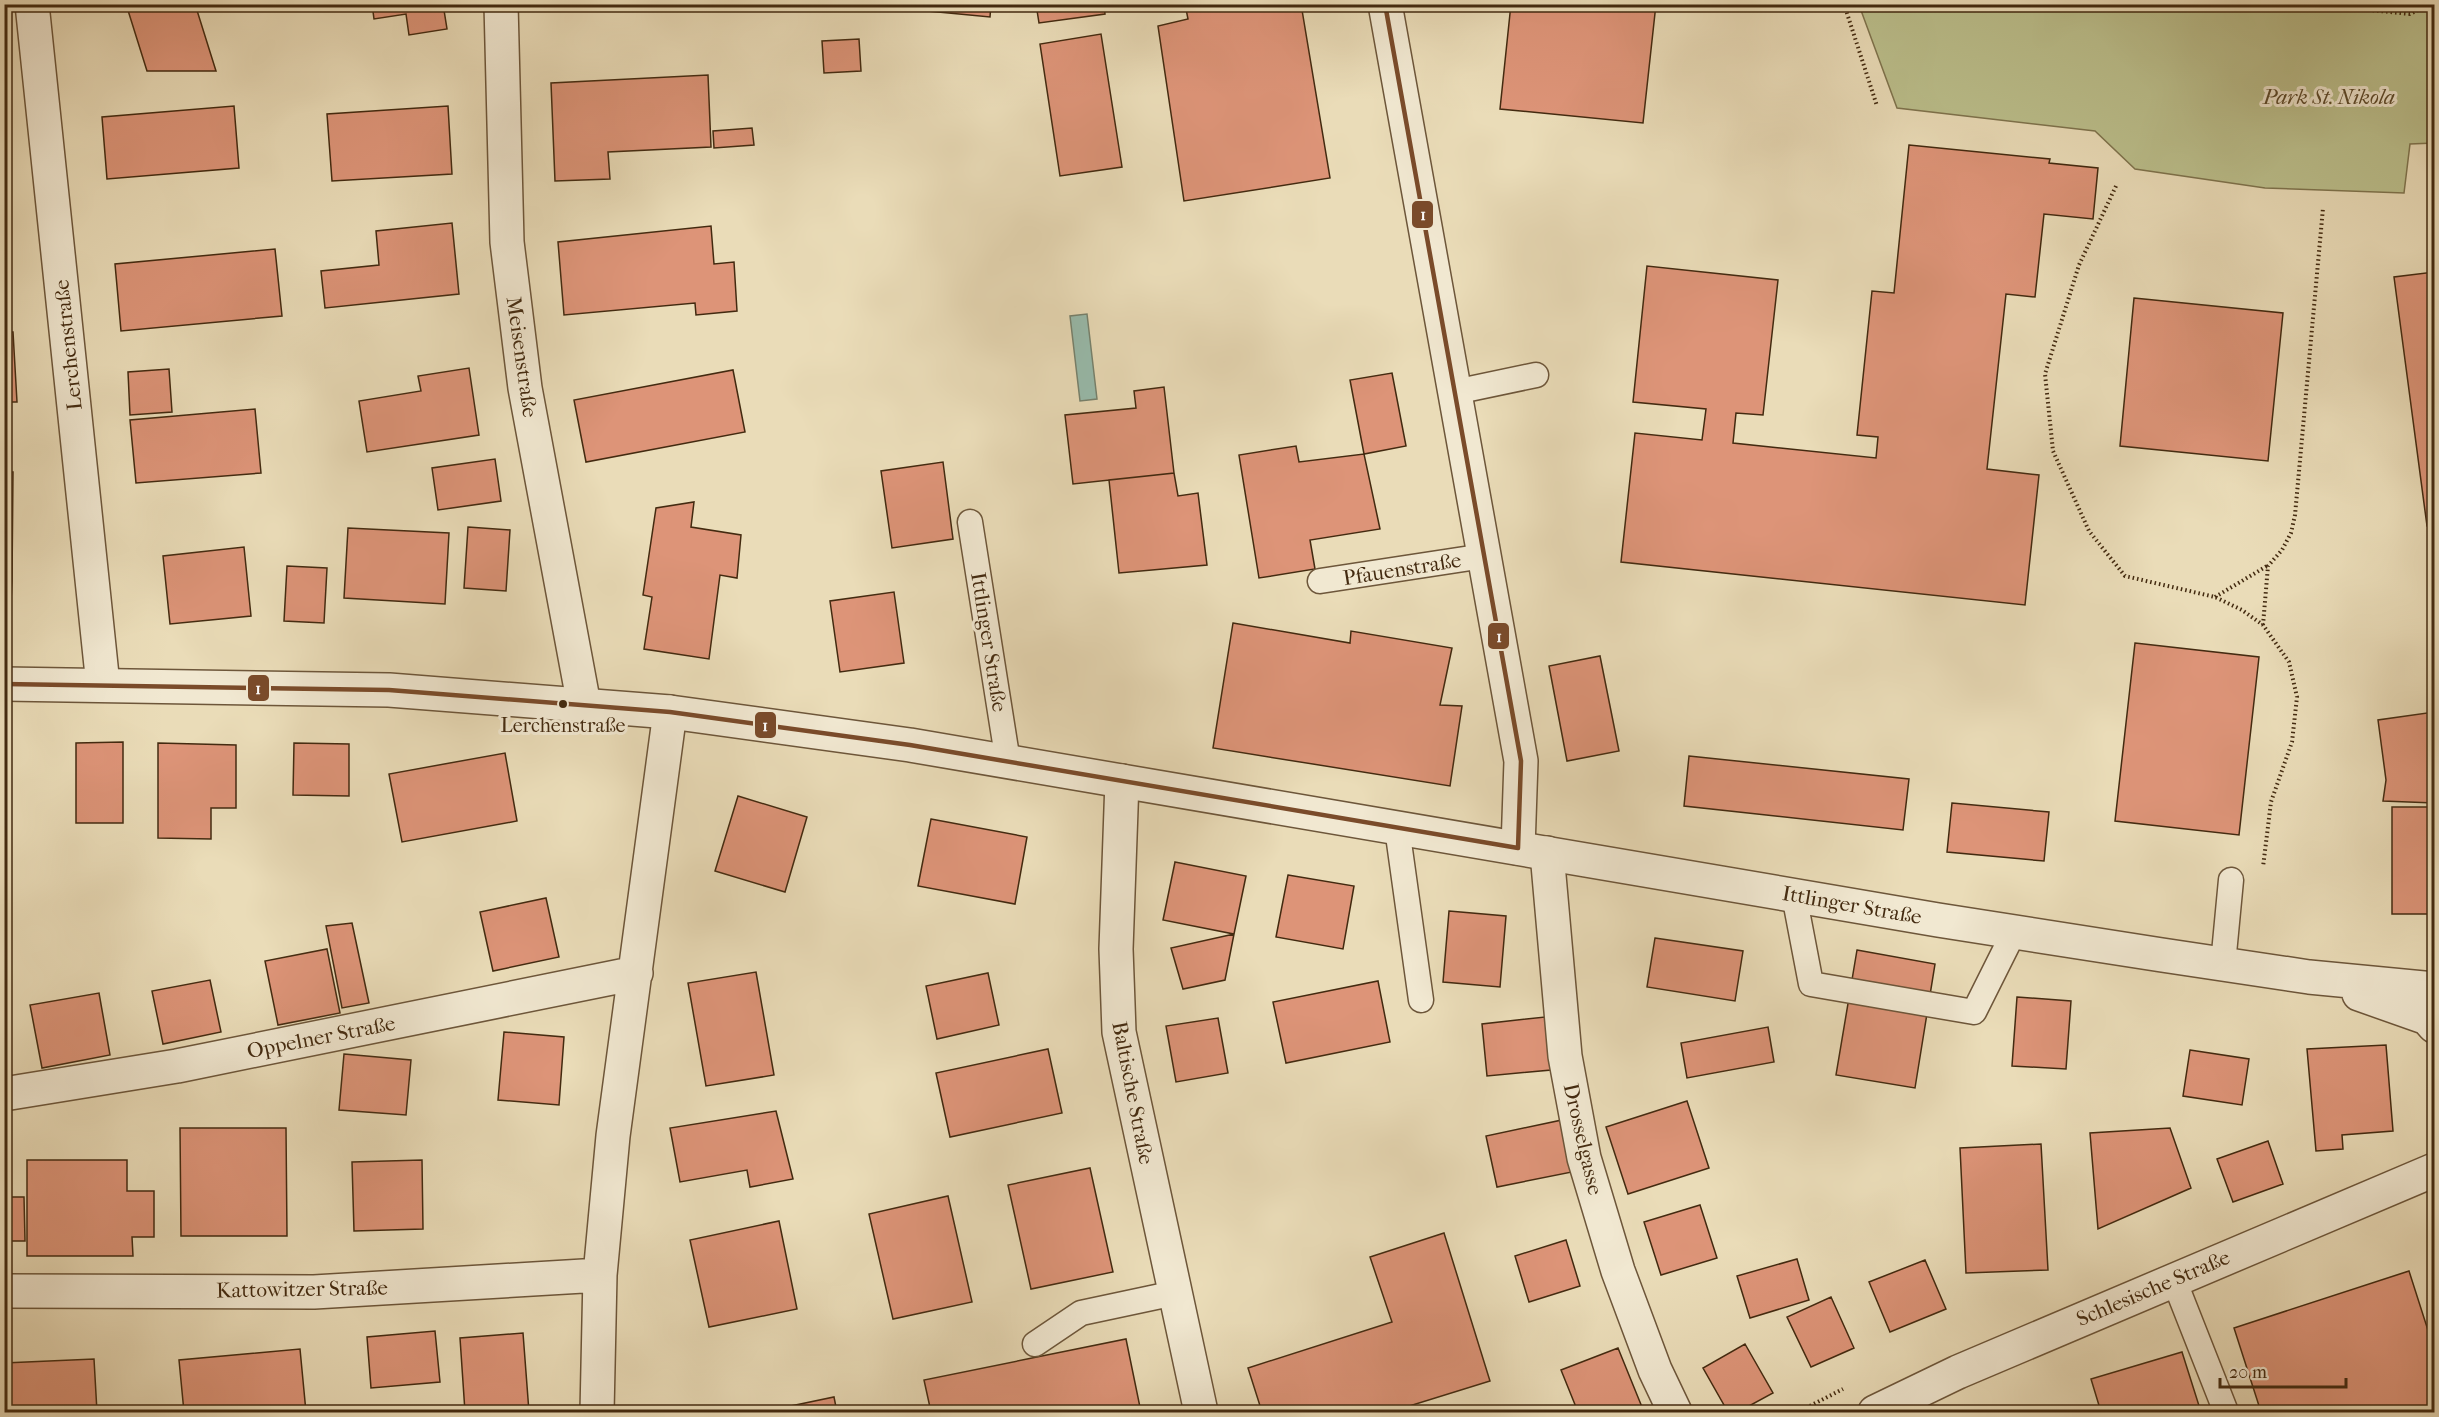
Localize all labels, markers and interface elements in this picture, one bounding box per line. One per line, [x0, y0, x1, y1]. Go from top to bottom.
park label: Park St. Nikola [2262, 85, 2395, 109]
line badge: 1 [1411, 200, 1434, 229]
text: 1 [1420, 205, 1426, 224]
street label: Lerchenstraße [49, 278, 87, 412]
street label: Meisenstraße [502, 295, 542, 419]
street label: Pfauenstraße [1341, 548, 1463, 590]
street label: Ittlinger Straße [966, 570, 1012, 714]
line badge: 1 [1487, 622, 1510, 650]
text: 1 [1496, 627, 1502, 646]
line badge: 1 [247, 674, 270, 702]
text: 1 [255, 679, 261, 698]
marker: Lerchenstraße [557, 698, 569, 710]
line badge: 1 [754, 711, 777, 739]
place label: Lerchenstraße [501, 714, 626, 737]
text: 1 [762, 716, 768, 735]
street label: Ittlinger Straße [1780, 881, 1924, 929]
street label: Oppelner Straße [245, 1011, 397, 1063]
street label: Baltische Straße [1107, 1019, 1159, 1167]
street label: Drosselgasse [1559, 1081, 1607, 1197]
street label: Schlesische Straße [2073, 1245, 2233, 1331]
street label: Kattowitzer Straße [216, 1276, 388, 1302]
scale bar [2220, 1351, 2346, 1389]
text: 20 m [2229, 1362, 2267, 1383]

